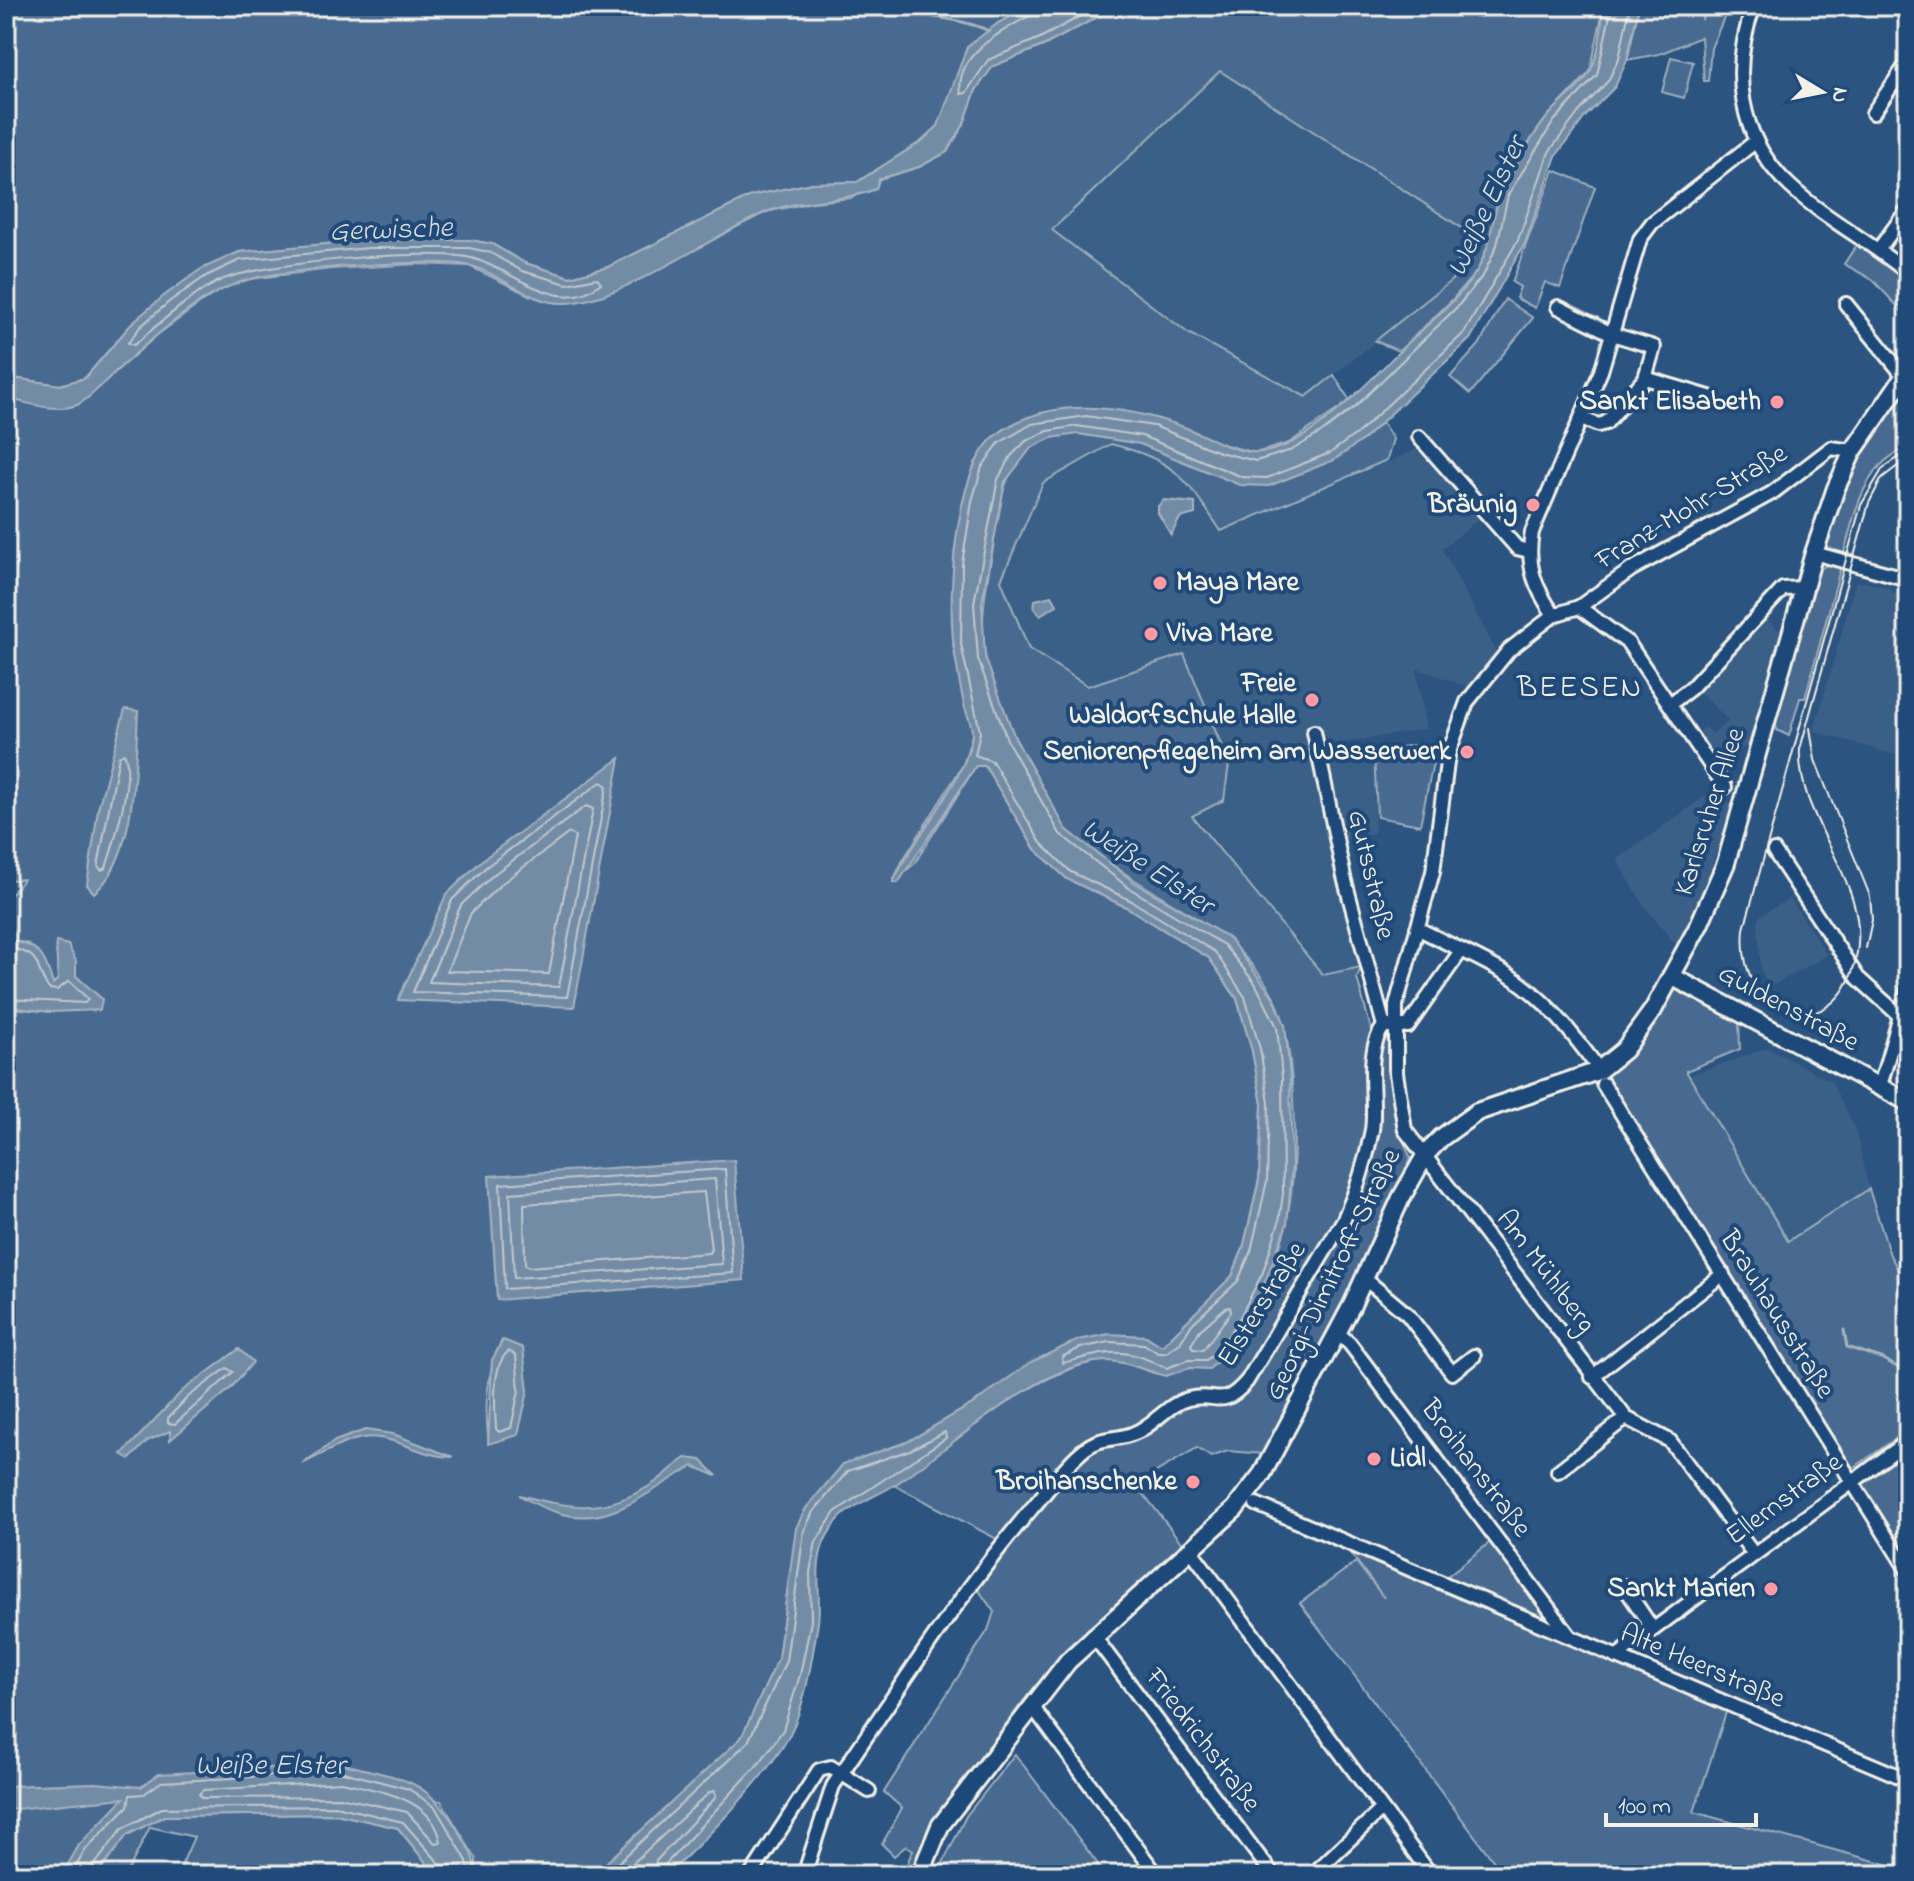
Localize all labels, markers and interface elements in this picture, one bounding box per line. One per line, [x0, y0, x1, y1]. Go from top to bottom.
north arrow [1782, 52, 1862, 132]
text: N [1822, 85, 1856, 105]
water label: Weiße Elster [1436, 126, 1541, 284]
water label: Gerwische [329, 207, 455, 255]
place label: Sankt Elisabeth [1579, 382, 1761, 423]
marker: Sankt Elisabeth [1768, 393, 1786, 411]
street label: Franz-Mohr-Straße [1587, 434, 1796, 582]
place label: Bräunig [1426, 485, 1517, 527]
marker: Bräunig [1524, 496, 1542, 514]
place label: Maya Mare [1176, 563, 1301, 604]
marker: Maya Mare [1151, 574, 1169, 592]
place label: Viva Mare [1166, 614, 1274, 655]
marker: Viva Mare [1142, 625, 1160, 643]
place label: Freie Waldorfschule Halle [1069, 664, 1297, 737]
district label: BEESEN [1516, 667, 1643, 711]
marker: Freie Waldorfschule Halle [1303, 691, 1321, 709]
street label: Karlsruher Allee [1665, 722, 1758, 901]
place label: Seniorenpflegeheim am Wasserwerk [1043, 732, 1452, 774]
marker: Seniorenpflegeheim am Wasserwerk [1458, 743, 1476, 761]
street label: Gutsstraße [1335, 806, 1405, 944]
water label: Weiße Elster [1072, 809, 1225, 929]
street label: Guldenstraße [1710, 955, 1866, 1064]
street label: Georgi-Dimitroff-Straße [1255, 1142, 1413, 1408]
street label: Am Mühlberg [1485, 1202, 1605, 1342]
street label: Brauhausstraße [1707, 1222, 1844, 1408]
street label: Elsterstraße [1208, 1234, 1318, 1376]
street label: Broihanstraße [1409, 1390, 1541, 1547]
place label: Lidl [1390, 1439, 1426, 1480]
street label: Ellernstraße [1718, 1443, 1852, 1557]
marker: Lidl [1365, 1450, 1383, 1468]
place label: Broihanschenke [995, 1462, 1178, 1503]
marker: Broihanschenke [1184, 1473, 1202, 1491]
place label: Sankt Marien [1607, 1569, 1755, 1610]
marker: Sankt Marien [1762, 1580, 1780, 1598]
street label: Alte Heerstraße [1613, 1614, 1791, 1720]
street label: Friedrichstraße [1133, 1659, 1270, 1822]
water label: Weiße Elster [195, 1745, 349, 1789]
scale bar [1606, 1777, 1756, 1827]
text: 100 m [1618, 1790, 1671, 1825]

